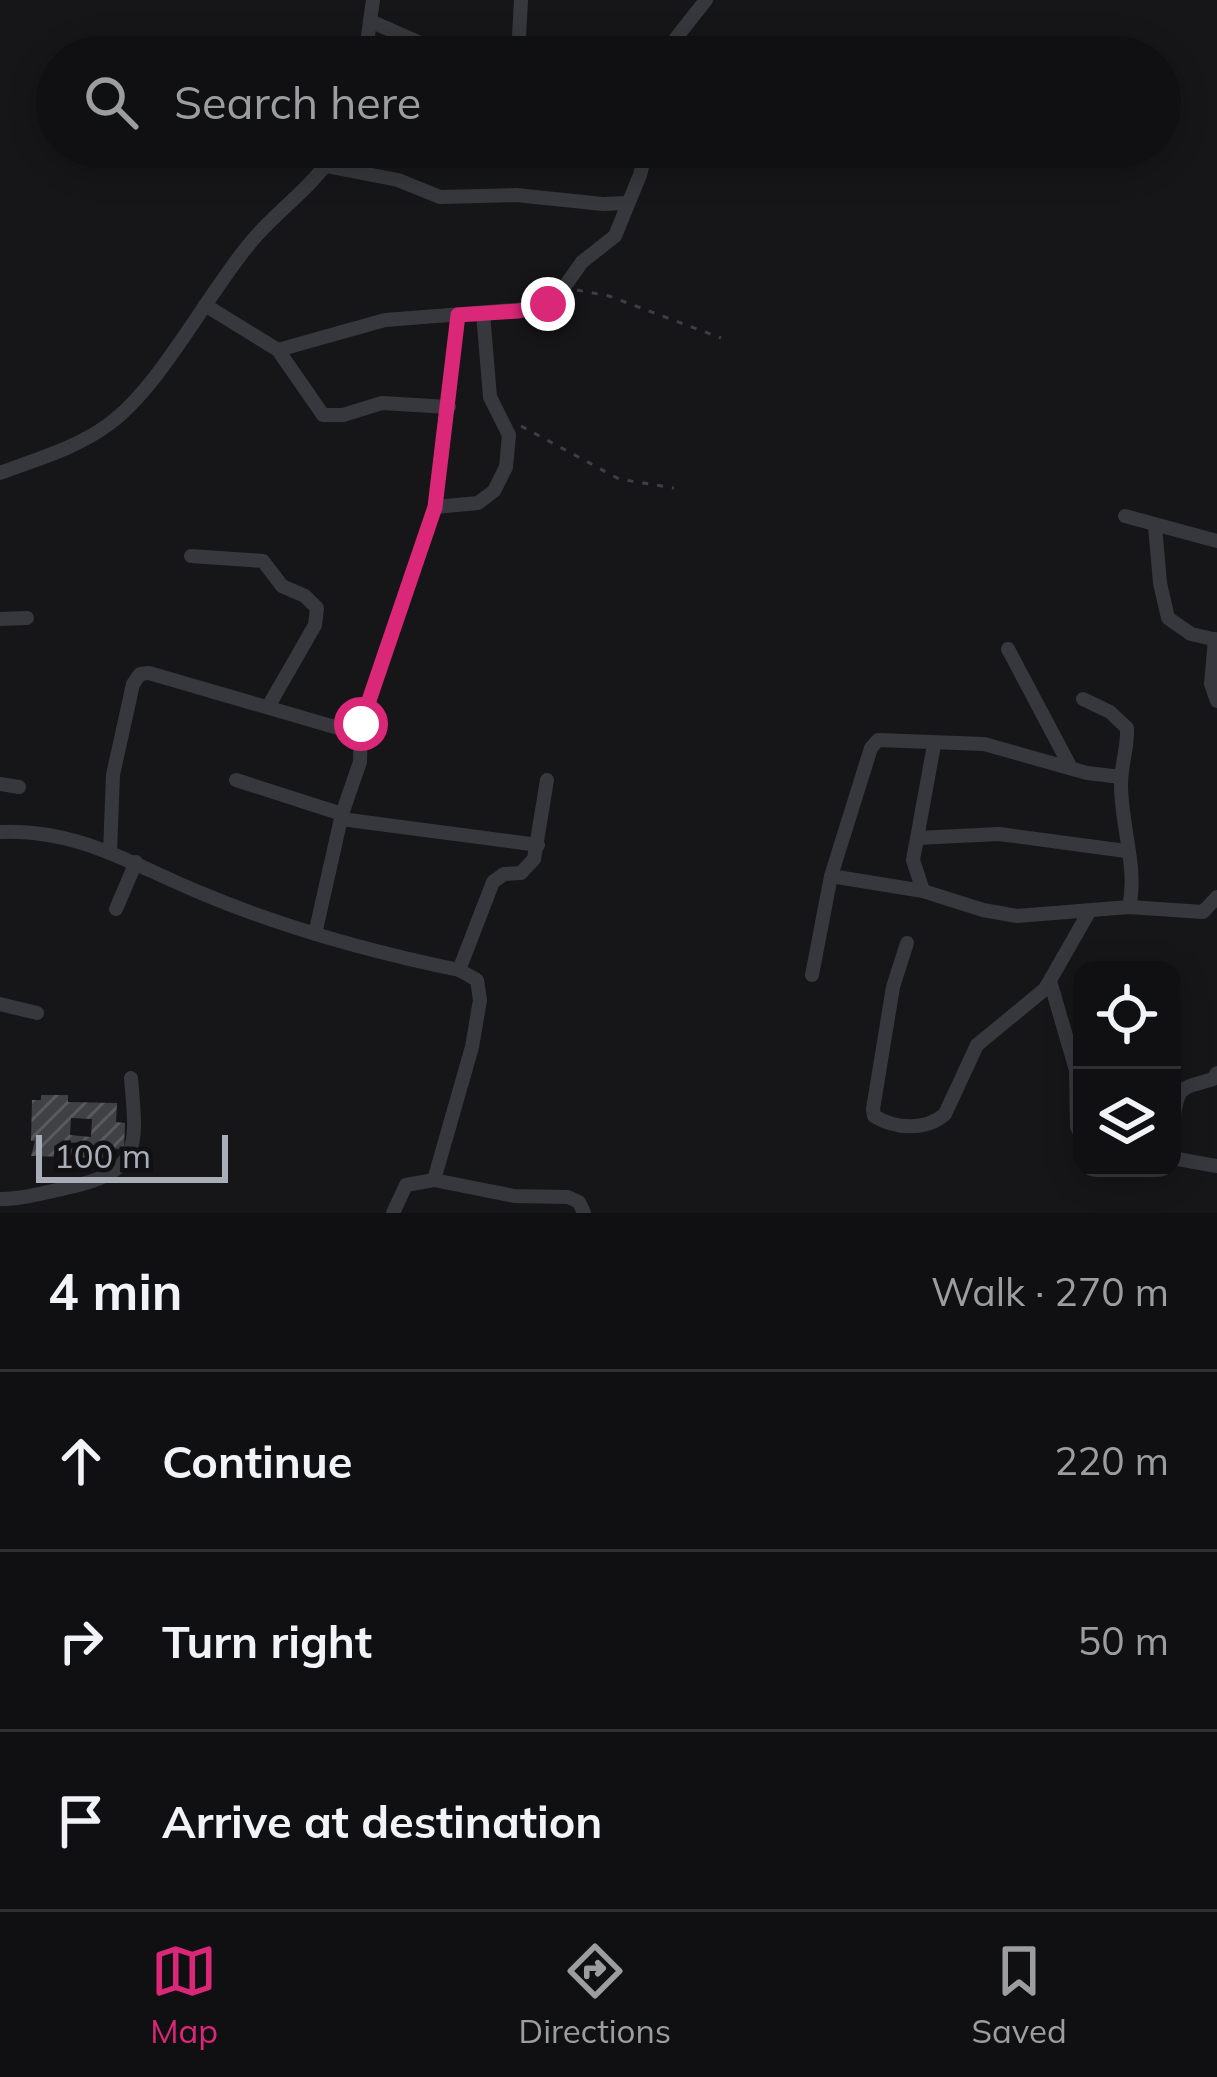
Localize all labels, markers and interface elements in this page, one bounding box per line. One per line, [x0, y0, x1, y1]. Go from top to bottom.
search box [36, 36, 1181, 168]
icon: search [78, 69, 144, 135]
text: Search here [174, 74, 421, 130]
route end [521, 277, 575, 331]
route start [334, 697, 388, 751]
map controls [1073, 961, 1181, 1177]
button: locate [1073, 961, 1181, 1069]
button: layers [1073, 1069, 1181, 1177]
scale bar [36, 1129, 228, 1182]
text: 100 m [54, 1135, 151, 1176]
text: 4 min [48, 1259, 183, 1323]
text: Walk · 270 m [931, 1267, 1169, 1316]
icon: ahead [48, 1428, 114, 1494]
text: Continue [162, 1433, 352, 1489]
text: 220 m [1054, 1436, 1169, 1485]
icon: right [48, 1608, 114, 1674]
text: Turn right [162, 1613, 372, 1669]
text: 50 m [1078, 1616, 1169, 1665]
icon: arrive [48, 1788, 114, 1854]
text: Arrive at destination [162, 1793, 602, 1849]
tab: Map [150, 1938, 218, 2051]
tab: Directions [519, 1938, 671, 2051]
tab: Saved [972, 1938, 1067, 2051]

